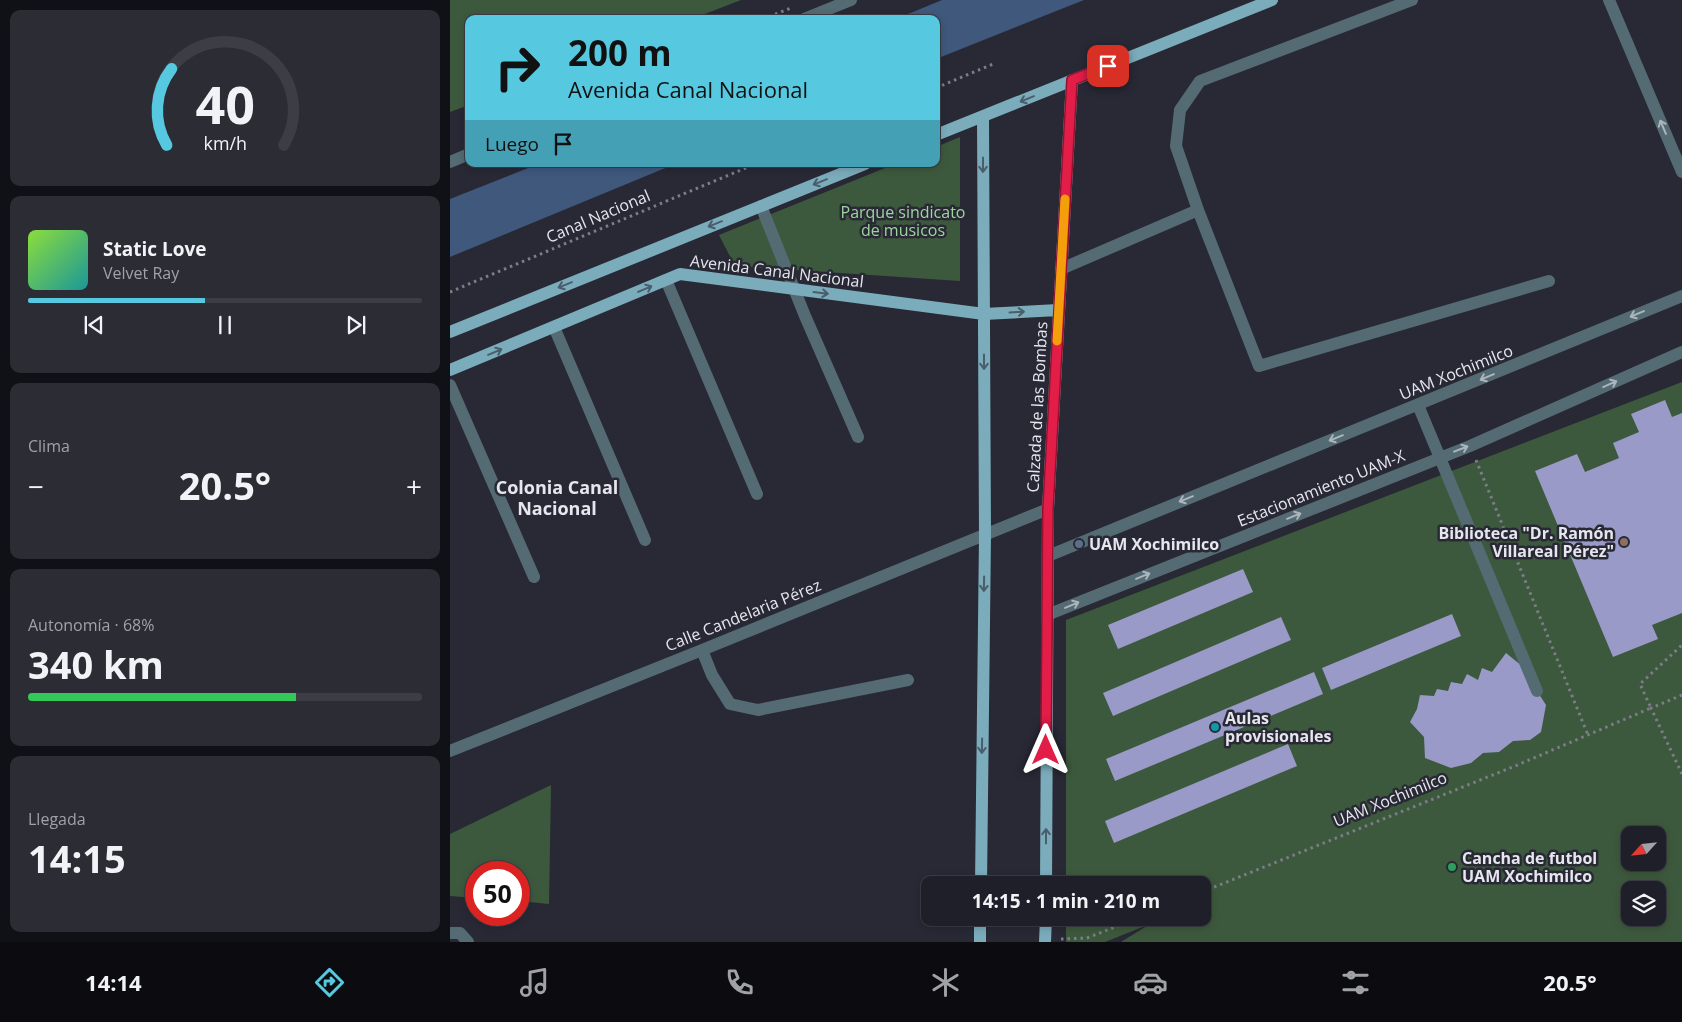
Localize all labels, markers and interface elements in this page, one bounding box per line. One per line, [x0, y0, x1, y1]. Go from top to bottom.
text: 200 m [568, 29, 672, 76]
icon: right [485, 35, 550, 100]
pin [1087, 45, 1129, 87]
icon: arrive [1094, 52, 1122, 80]
text: 40 [195, 68, 255, 139]
text: Avenida Canal Nacional [568, 74, 808, 104]
one-way arrow [1020, 94, 1035, 104]
one-way arrow [1658, 120, 1667, 135]
icon: arrive [549, 130, 577, 158]
text: km/h [203, 131, 247, 155]
text: Luego [485, 131, 539, 157]
one-way arrow [978, 157, 988, 173]
one-way arrow [813, 178, 828, 187]
street label: Canal Nacional [543, 184, 653, 248]
park label: Parque sindicato de musicos [841, 201, 965, 241]
one-way arrow [708, 220, 723, 229]
text: Static Love [103, 236, 206, 262]
street label: Avenida Canal Nacional [689, 249, 865, 293]
text: Velvet Ray [103, 262, 179, 284]
one-way arrow [558, 281, 573, 291]
one-way arrow [637, 284, 652, 293]
one-way arrow [812, 288, 828, 298]
one-way arrow [1009, 307, 1025, 316]
one-way arrow [1630, 310, 1645, 320]
icon: previous [80, 311, 108, 339]
icon: pause [211, 311, 239, 339]
icon: next [342, 311, 370, 339]
street label: Calzada de las Bombas [1022, 321, 1052, 493]
street label: UAM Xochimilco [1396, 339, 1516, 405]
one-way arrow [487, 346, 502, 356]
one-way arrow [979, 354, 989, 370]
one-way arrow [1480, 372, 1495, 382]
one-way arrow [1602, 379, 1617, 388]
text: Clima [28, 435, 70, 457]
one-way arrow [1329, 435, 1344, 444]
street label: Estacionamiento UAM-X [1234, 444, 1409, 532]
one-way arrow [1453, 444, 1468, 454]
text: 20.5° [179, 459, 271, 511]
text: − [28, 467, 44, 505]
text: + [406, 467, 422, 505]
district label: Colonia Canal Nacional [496, 475, 618, 520]
one-way arrow [1179, 495, 1194, 505]
one-way arrow [1286, 511, 1301, 520]
place label: Biblioteca "Dr. Ramón Villareal Pérez" [1438, 522, 1614, 562]
place label: UAM Xochimilco [1089, 533, 1219, 555]
marker: Biblioteca "Dr. Ramón Villareal Pérez" [1618, 536, 1630, 548]
marker: UAM Xochimilco [1073, 538, 1085, 550]
one-way arrow [1135, 571, 1150, 581]
street label: Calle Candelaria Pérez [662, 574, 824, 656]
one-way arrow [979, 575, 989, 591]
one-way arrow [1064, 600, 1079, 609]
text: Autonomía · 68% [28, 614, 154, 636]
text: 340 km [28, 638, 164, 690]
place label: Aulas provisionales [1225, 707, 1332, 747]
marker: Aulas provisionales [1209, 721, 1221, 733]
position arrow [1019, 723, 1071, 775]
one-way arrow [977, 738, 987, 754]
street label: UAM Xochimilco [1330, 766, 1450, 832]
text: Llegada [28, 808, 86, 830]
north arrow [1621, 826, 1666, 871]
map controls [1621, 826, 1666, 926]
one-way arrow [1041, 829, 1051, 845]
text: 14:15 [28, 832, 126, 884]
place label: Cancha de futbol UAM Xochimilco [1462, 847, 1597, 887]
speed limit sign: 50 [465, 861, 530, 926]
marker: Cancha de futbol UAM Xochimilco [1446, 861, 1458, 873]
button: layers [1621, 881, 1666, 926]
text: 14:15 · 1 min · 210 m [972, 888, 1160, 914]
icon: directions [312, 965, 347, 1000]
icon: music [517, 965, 552, 1000]
icon: phone [722, 965, 757, 1000]
icon: climate [928, 965, 963, 1000]
icon: car [1133, 965, 1168, 1000]
icon: filters [1338, 965, 1373, 1000]
text: 14:14 [85, 967, 142, 997]
text: 20.5° [1543, 967, 1597, 997]

